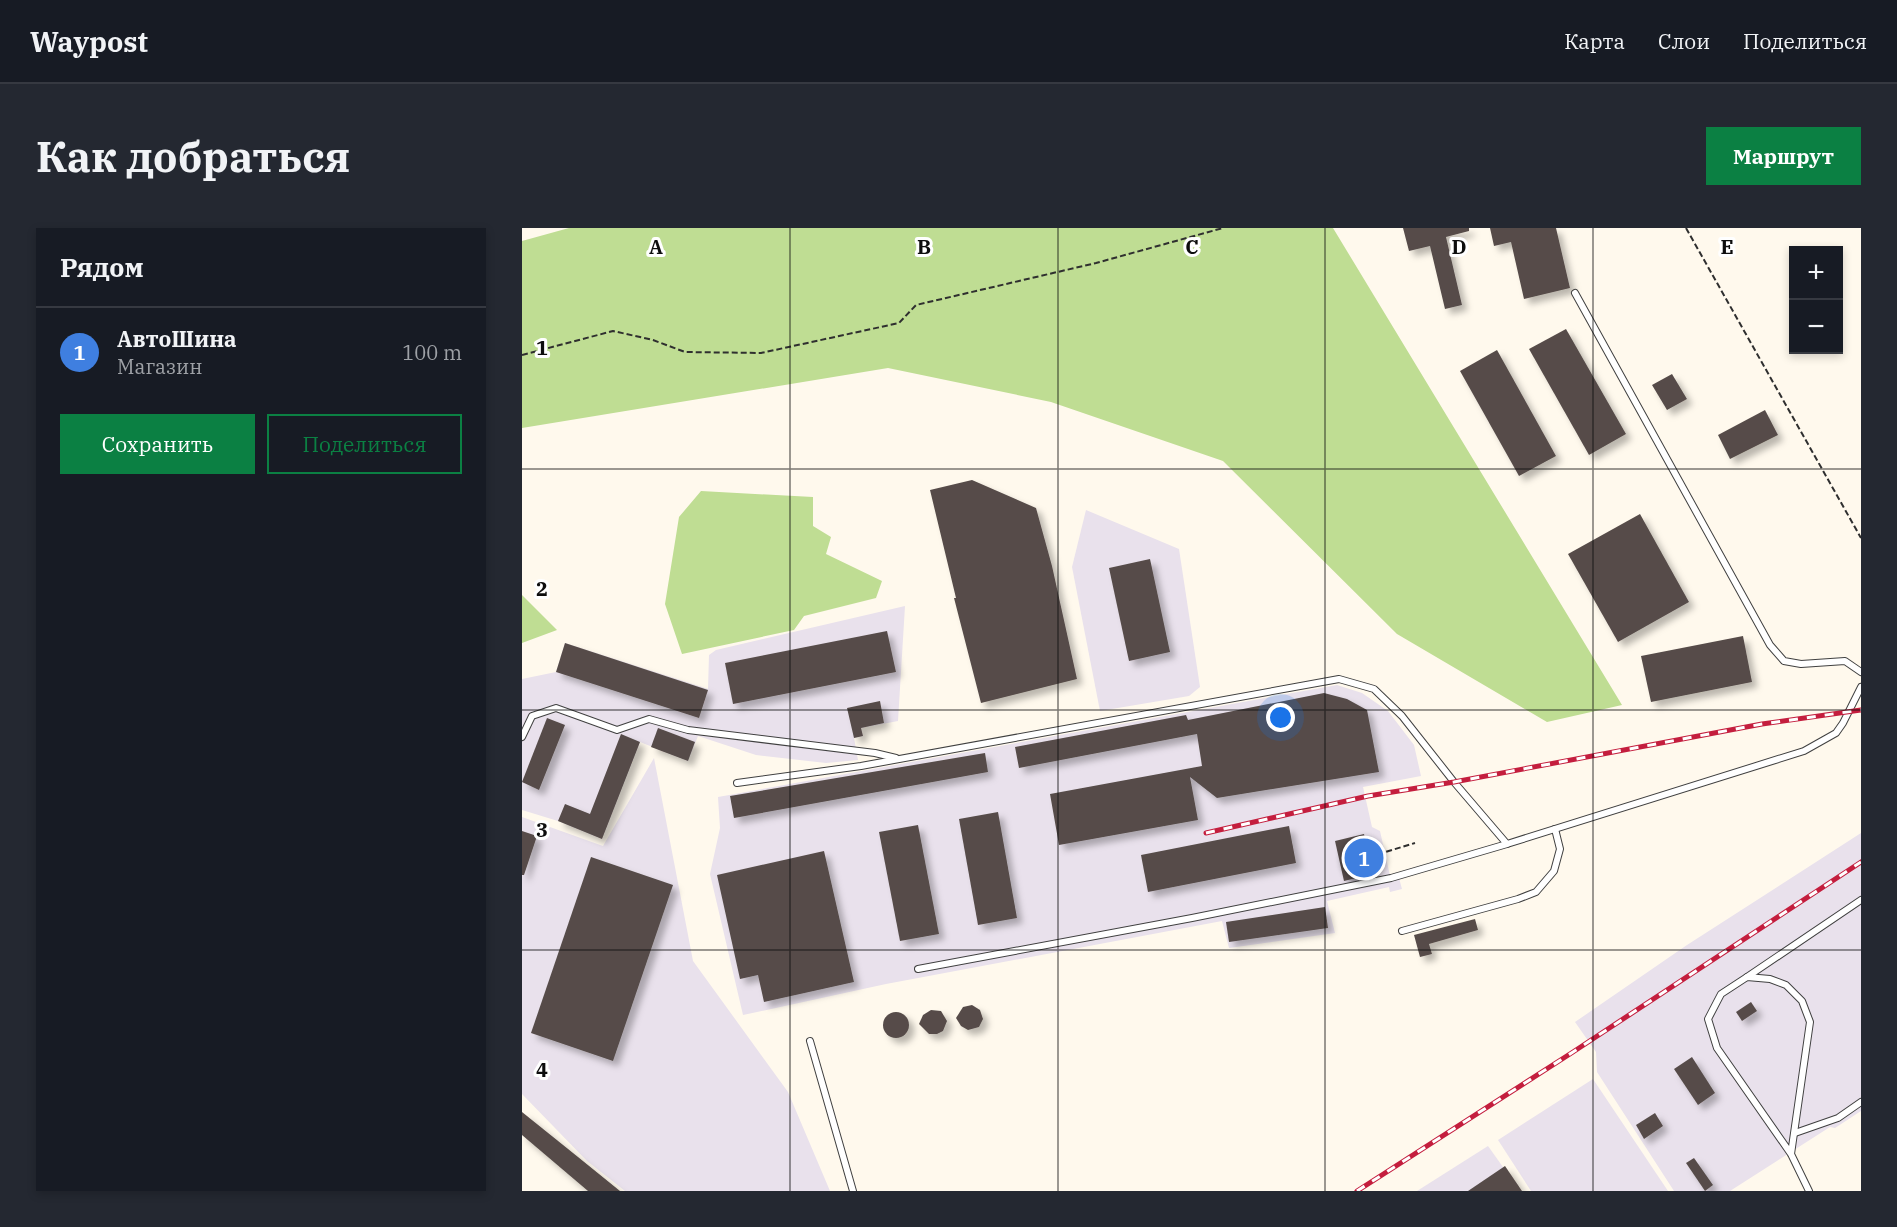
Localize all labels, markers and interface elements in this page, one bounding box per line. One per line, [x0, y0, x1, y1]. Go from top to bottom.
text: Waypost [30, 23, 148, 60]
text: Карта [1564, 27, 1625, 55]
text: Слои [1658, 27, 1710, 55]
text: Поделиться [1743, 27, 1867, 55]
button: Маршрут [1706, 127, 1861, 185]
text: Как добраться [36, 129, 350, 184]
text: A [649, 233, 663, 260]
text: B [917, 233, 931, 260]
text: C [1185, 233, 1199, 260]
text: D [1451, 233, 1467, 260]
text: E [1720, 233, 1734, 260]
map controls [1789, 246, 1843, 354]
button: + [1789, 246, 1843, 300]
text: Рядом [60, 250, 144, 284]
button: − [1789, 300, 1843, 354]
text: АвтоШина [117, 324, 237, 353]
text: 1 [536, 334, 548, 361]
text: 1 [74, 339, 86, 366]
text: 100 m [402, 339, 462, 366]
text: Магазин [117, 353, 202, 380]
button: Сохранить [60, 414, 255, 474]
button: Поделиться [267, 414, 462, 474]
text: 2 [536, 575, 548, 602]
your location [1266, 703, 1295, 732]
text: 3 [536, 816, 548, 843]
pin: 1 [1344, 836, 1384, 880]
text: 4 [536, 1056, 548, 1083]

